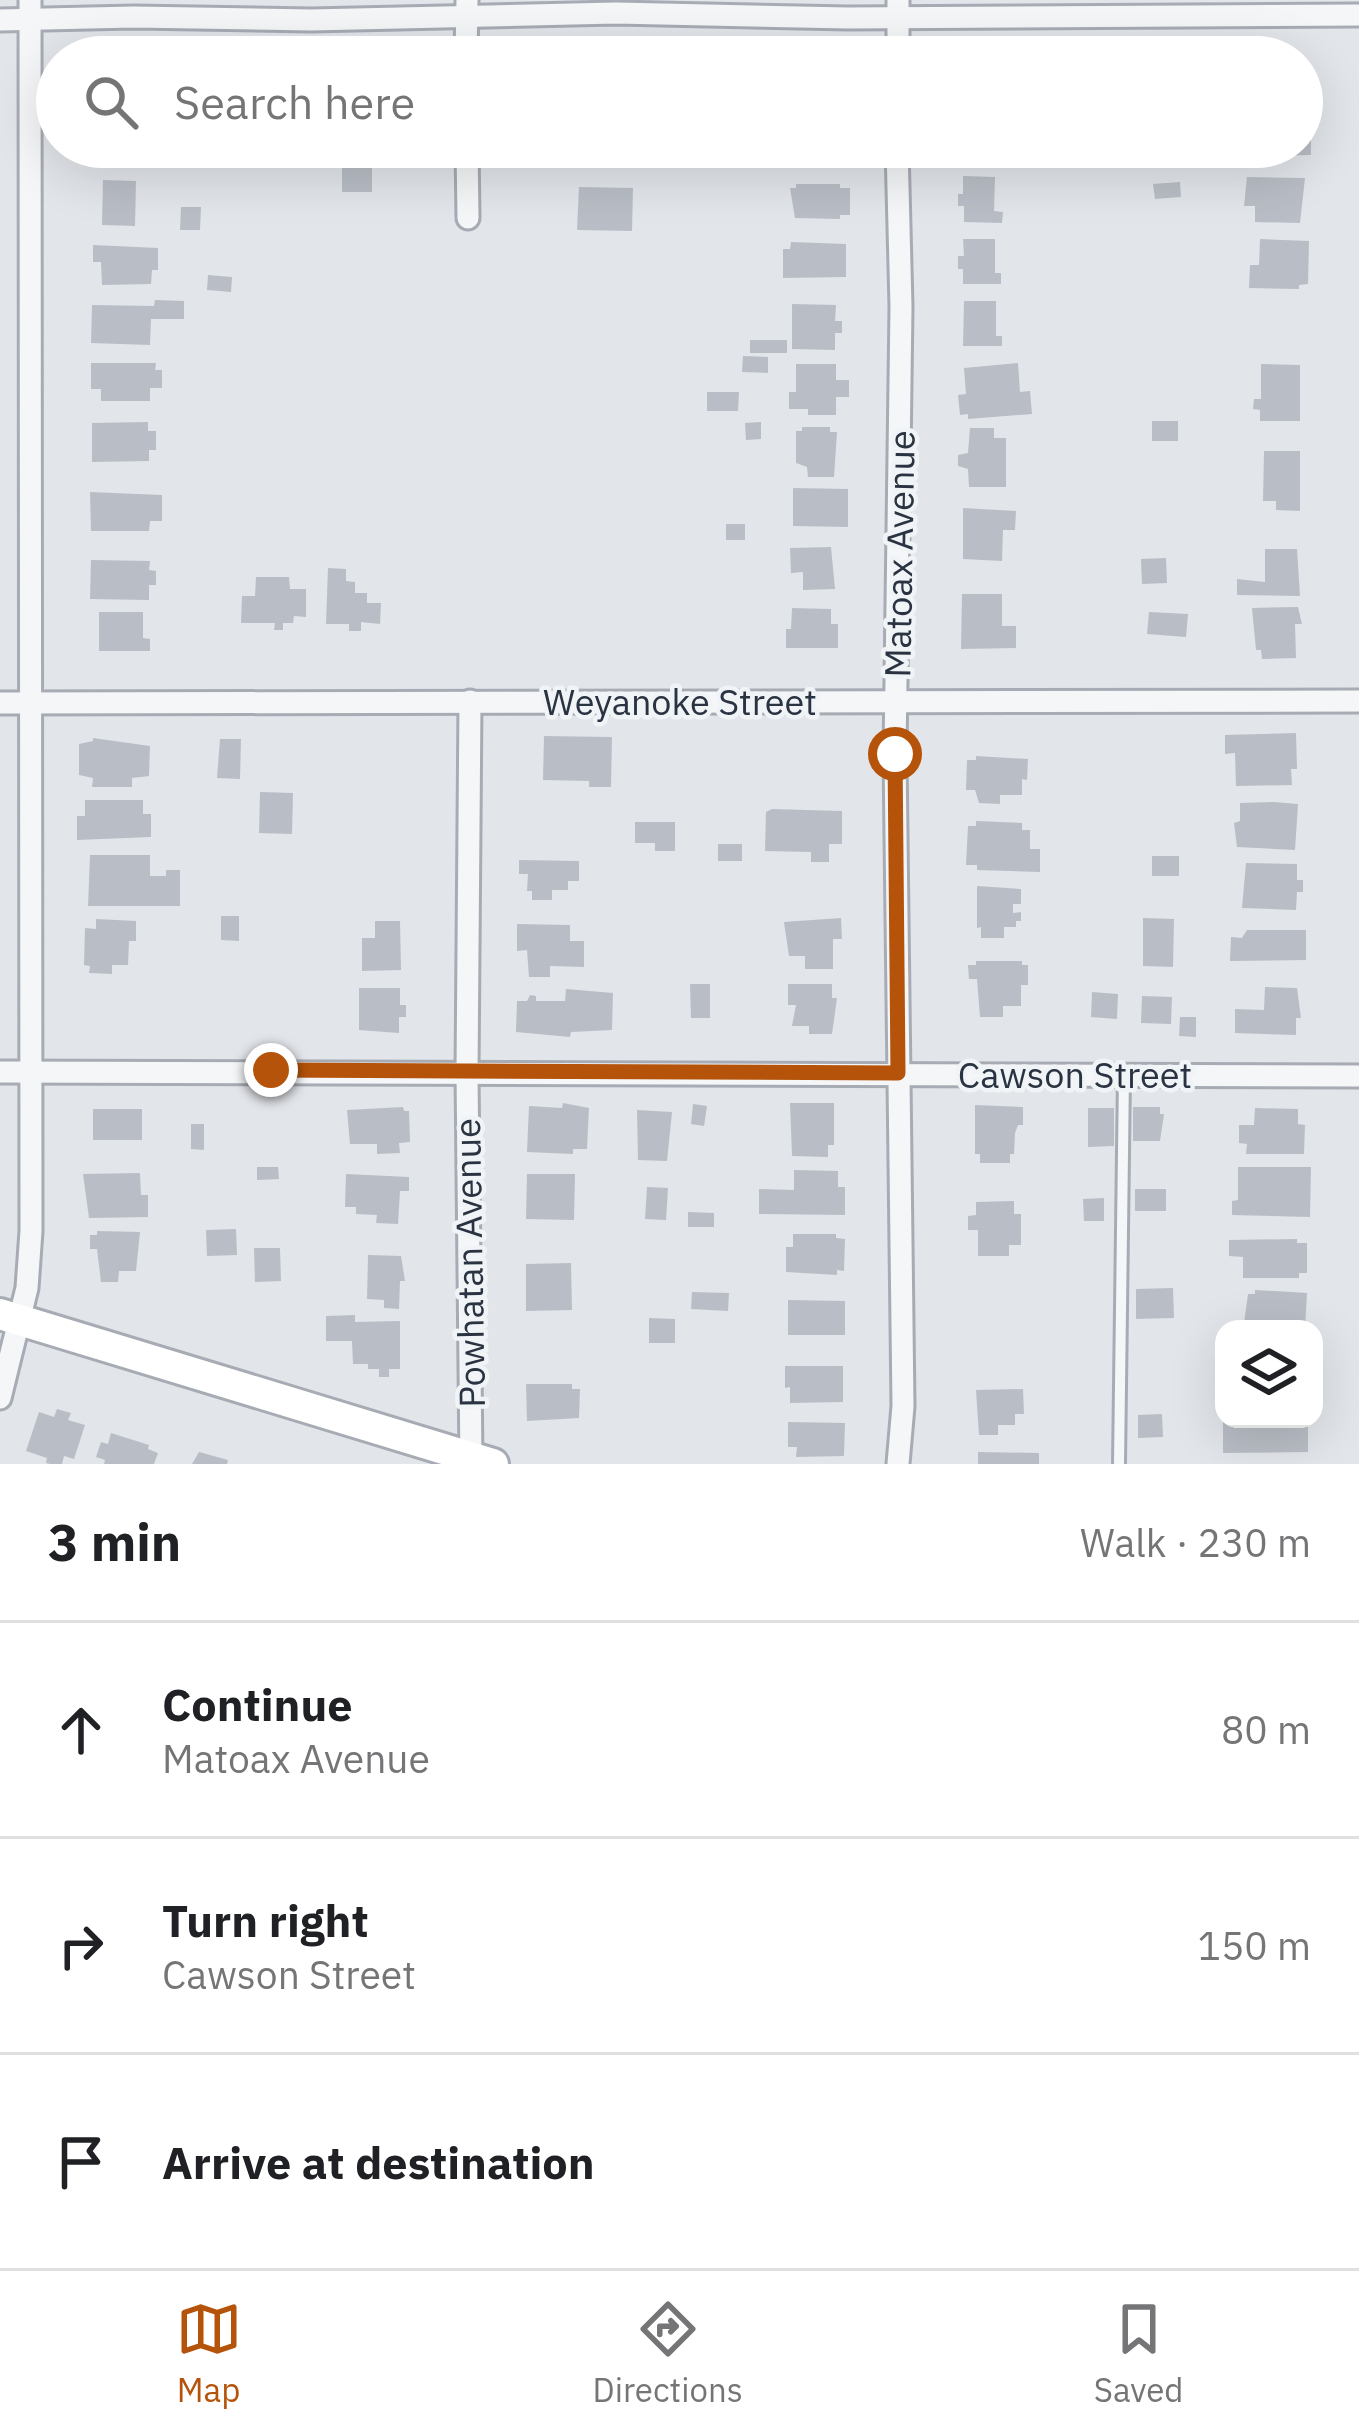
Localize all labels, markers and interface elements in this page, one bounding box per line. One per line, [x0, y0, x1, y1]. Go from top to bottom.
search box [36, 36, 1323, 168]
icon: search [78, 69, 144, 135]
text: Search here [174, 73, 415, 131]
street label: Matoax Avenue [873, 430, 925, 678]
street label: Weyanoke Street [543, 678, 817, 725]
route start [868, 727, 922, 781]
route end [244, 1043, 298, 1097]
street label: Cawson Street [958, 1051, 1192, 1098]
street label: Powhatan Avenue [443, 1118, 495, 1408]
map controls [1215, 1320, 1323, 1428]
button: layers [1215, 1320, 1323, 1428]
text: 3 min [48, 1509, 181, 1575]
text: Walk · 230 m [1080, 1517, 1311, 1568]
text: Continue [162, 1675, 353, 1733]
icon: ahead [48, 1697, 114, 1763]
text: 80 m [1221, 1704, 1311, 1755]
text: Matoax Avenue [162, 1733, 430, 1784]
text: Turn right [162, 1891, 369, 1949]
icon: right [48, 1913, 114, 1979]
text: 150 m [1198, 1920, 1311, 1971]
text: Cawson Street [162, 1949, 416, 2000]
icon: arrive [48, 2129, 114, 2195]
text: Arrive at destination [162, 2133, 595, 2191]
tab: Map [176, 2296, 242, 2411]
tab: Directions [593, 2296, 743, 2411]
tab: Saved [1094, 2296, 1183, 2411]

